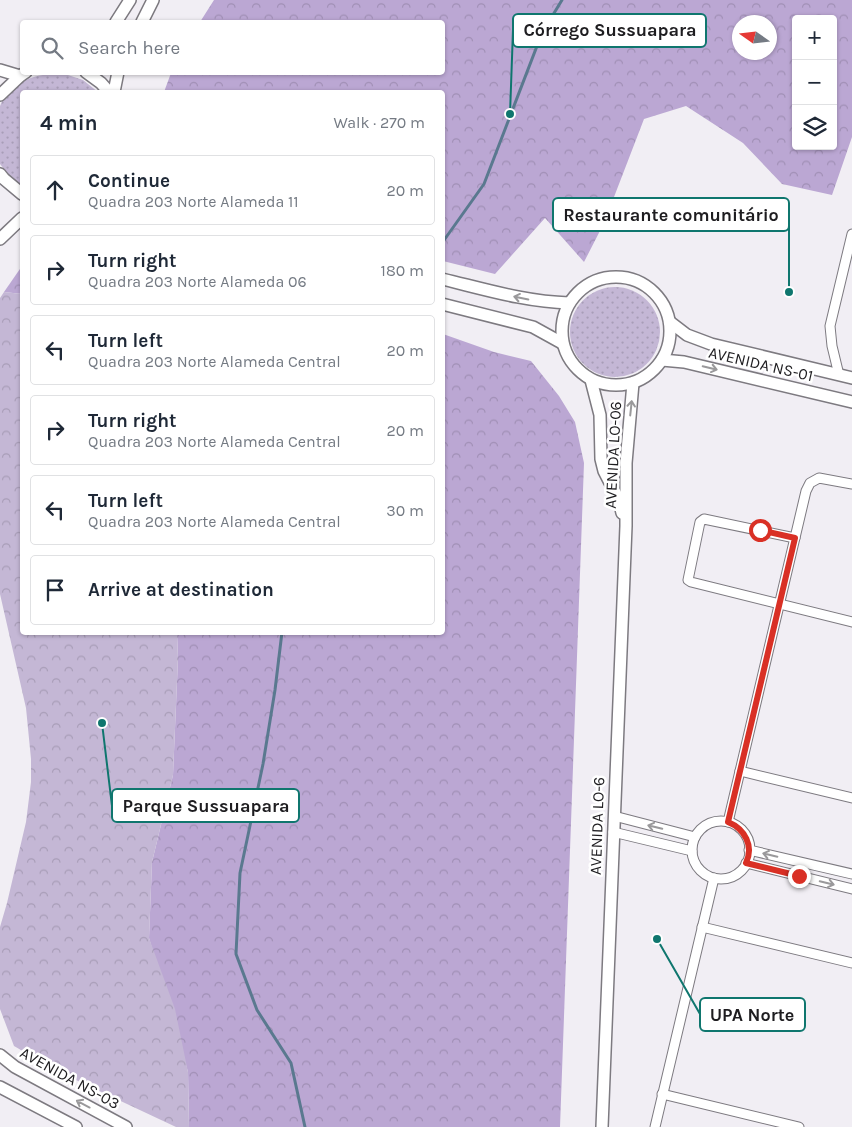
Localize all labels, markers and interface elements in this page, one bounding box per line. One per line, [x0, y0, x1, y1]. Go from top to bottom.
callout: Córrego Sussuapara [513, 14, 706, 47]
north arrow [732, 15, 777, 60]
map controls [792, 15, 837, 150]
button: + [792, 15, 837, 60]
text: Córrego Sussuapara [523, 19, 697, 41]
search box [20, 20, 445, 75]
icon: search [38, 34, 66, 62]
text: Search here [78, 37, 180, 59]
button: − [792, 60, 837, 105]
button: layers [792, 105, 837, 150]
text: 4 min [40, 111, 98, 135]
text: Walk · 270 m [333, 113, 425, 132]
text: Continue [88, 170, 170, 192]
icon: ahead [41, 176, 69, 204]
text: 20 m [386, 181, 424, 200]
text: Quadra 203 Norte Alameda 11 [88, 192, 299, 211]
callout: Restaurante comunitário [553, 198, 789, 231]
text: Restaurante comunitário [563, 204, 779, 226]
text: Turn right [88, 250, 177, 272]
icon: right [41, 256, 69, 284]
text: 180 m [381, 261, 424, 280]
text: Quadra 203 Norte Alameda 06 [88, 272, 307, 291]
one-way arrow [514, 293, 530, 302]
text: Turn left [88, 330, 163, 352]
icon: left [41, 336, 69, 364]
text: 20 m [386, 341, 424, 360]
street label: AVENIDA NS-01 [707, 343, 815, 385]
text: Quadra 203 Norte Alameda Central [88, 352, 341, 371]
one-way arrow [702, 364, 718, 373]
one-way arrow [626, 400, 636, 416]
street label: AVENIDA LO-06 [601, 401, 625, 509]
text: Turn right [88, 410, 177, 432]
icon: right [41, 416, 69, 444]
text: 20 m [386, 421, 424, 440]
text: Quadra 203 Norte Alameda Central [88, 432, 341, 451]
text: Turn left [88, 490, 163, 512]
icon: left [41, 496, 69, 524]
text: 30 m [386, 501, 424, 520]
text: Quadra 203 Norte Alameda Central [88, 512, 341, 531]
route start [749, 519, 772, 542]
icon: arrive [41, 576, 69, 604]
text: Arrive at destination [88, 579, 274, 601]
street label: AVENIDA LO-6 [586, 777, 608, 875]
callout: Parque Sussuapara [112, 789, 299, 822]
text: Parque Sussuapara [122, 795, 290, 817]
one-way arrow [647, 821, 663, 831]
one-way arrow [763, 850, 779, 859]
route end [788, 865, 811, 888]
one-way arrow [819, 879, 835, 888]
callout: UPA Norte [700, 998, 805, 1031]
text: UPA Norte [710, 1004, 794, 1026]
street label: AVENIDA NS-03 [17, 1043, 123, 1113]
one-way arrow [76, 1099, 91, 1108]

